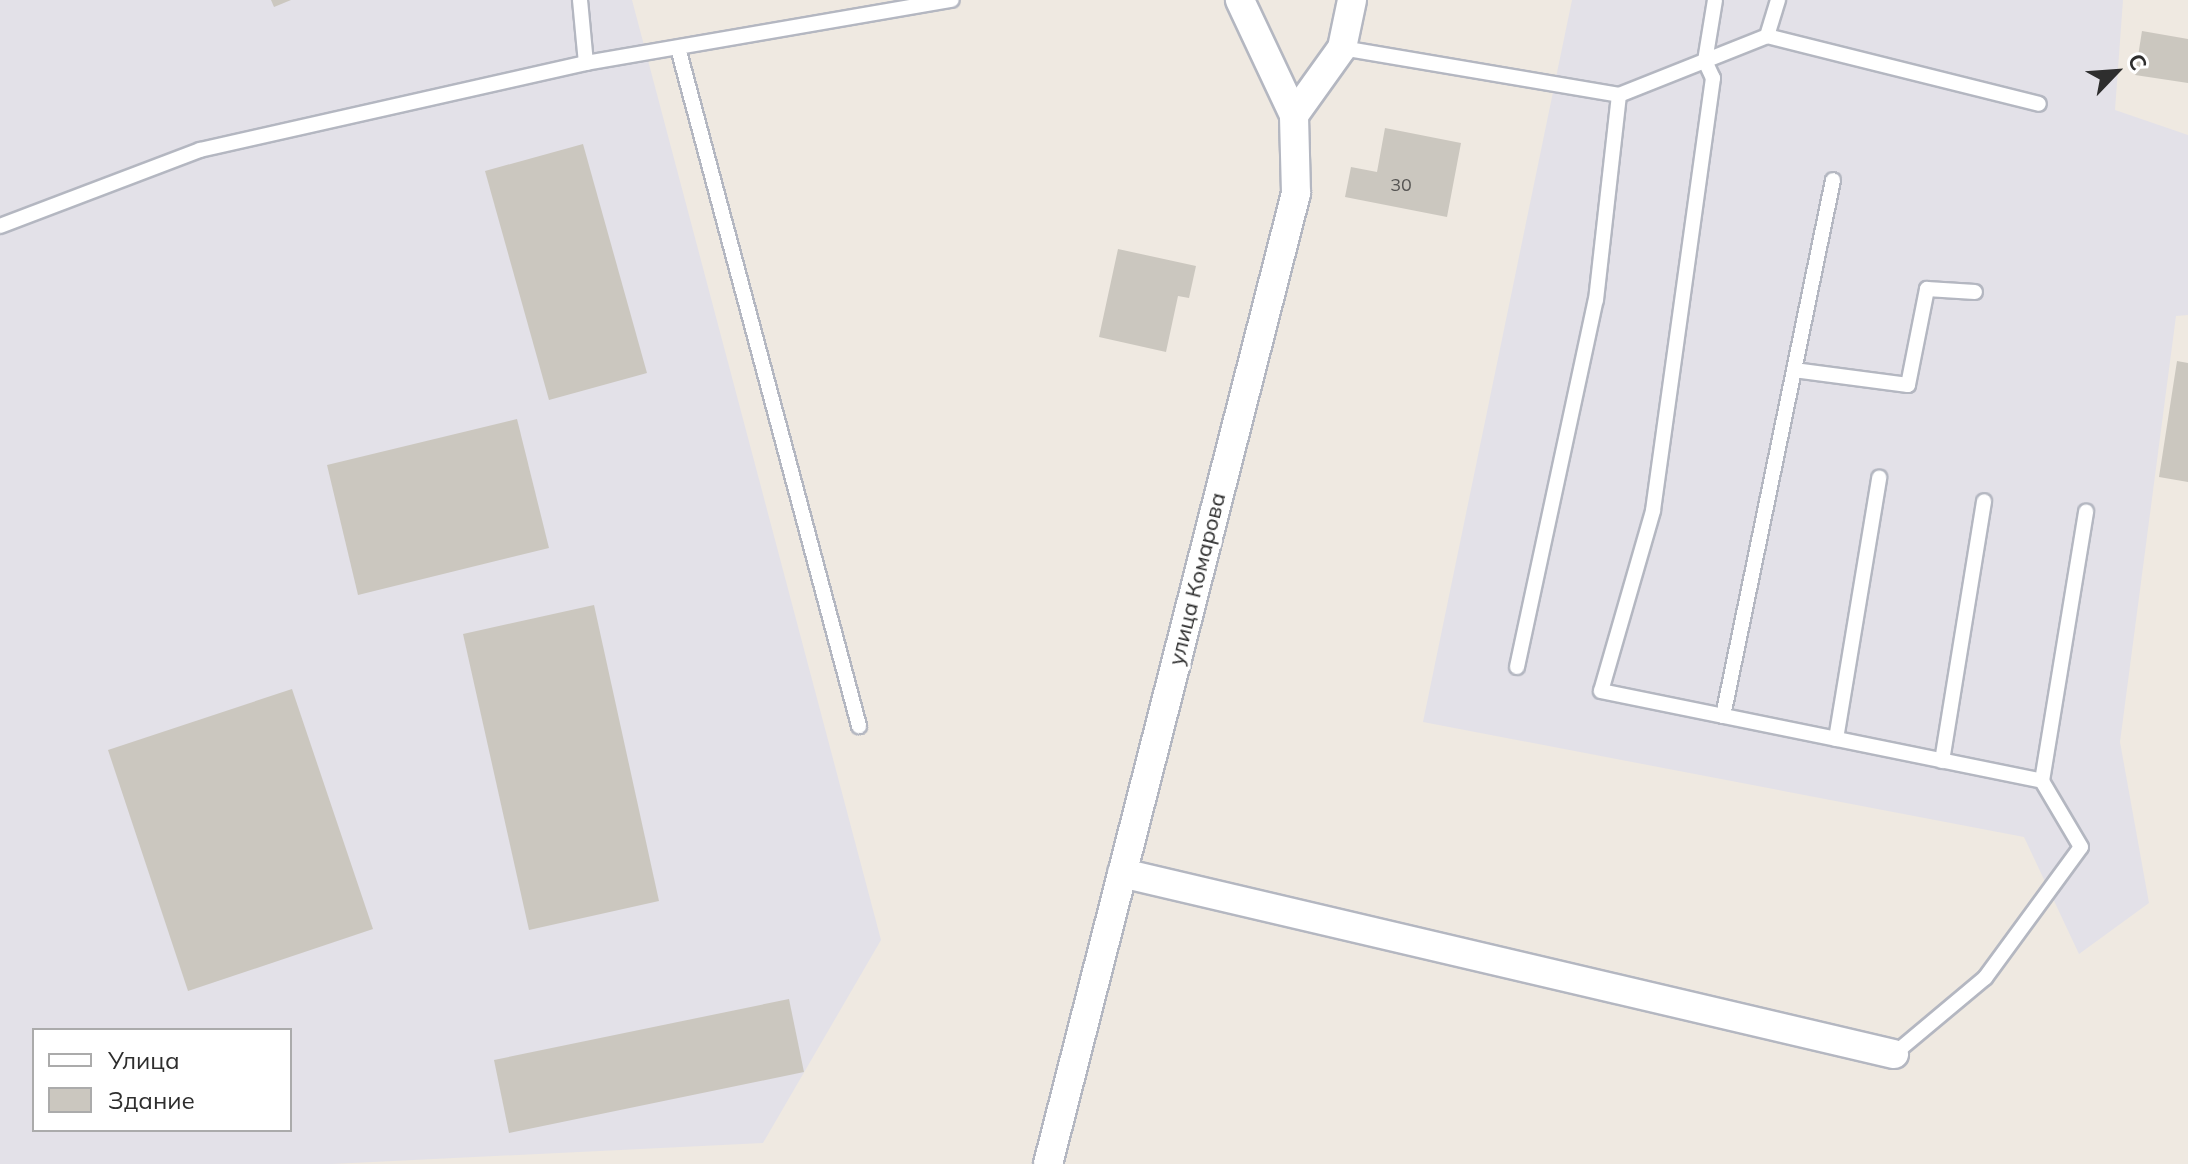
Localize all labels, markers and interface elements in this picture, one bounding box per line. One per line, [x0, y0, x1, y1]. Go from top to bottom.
north arrow [2076, 32, 2156, 112]
text: С [2122, 49, 2154, 75]
house number: 30 [1390, 174, 1412, 196]
street label: улица Комарова [1163, 490, 1231, 668]
legend [32, 1028, 292, 1132]
text: Улица [108, 1045, 180, 1075]
text: Здание [108, 1085, 195, 1115]

